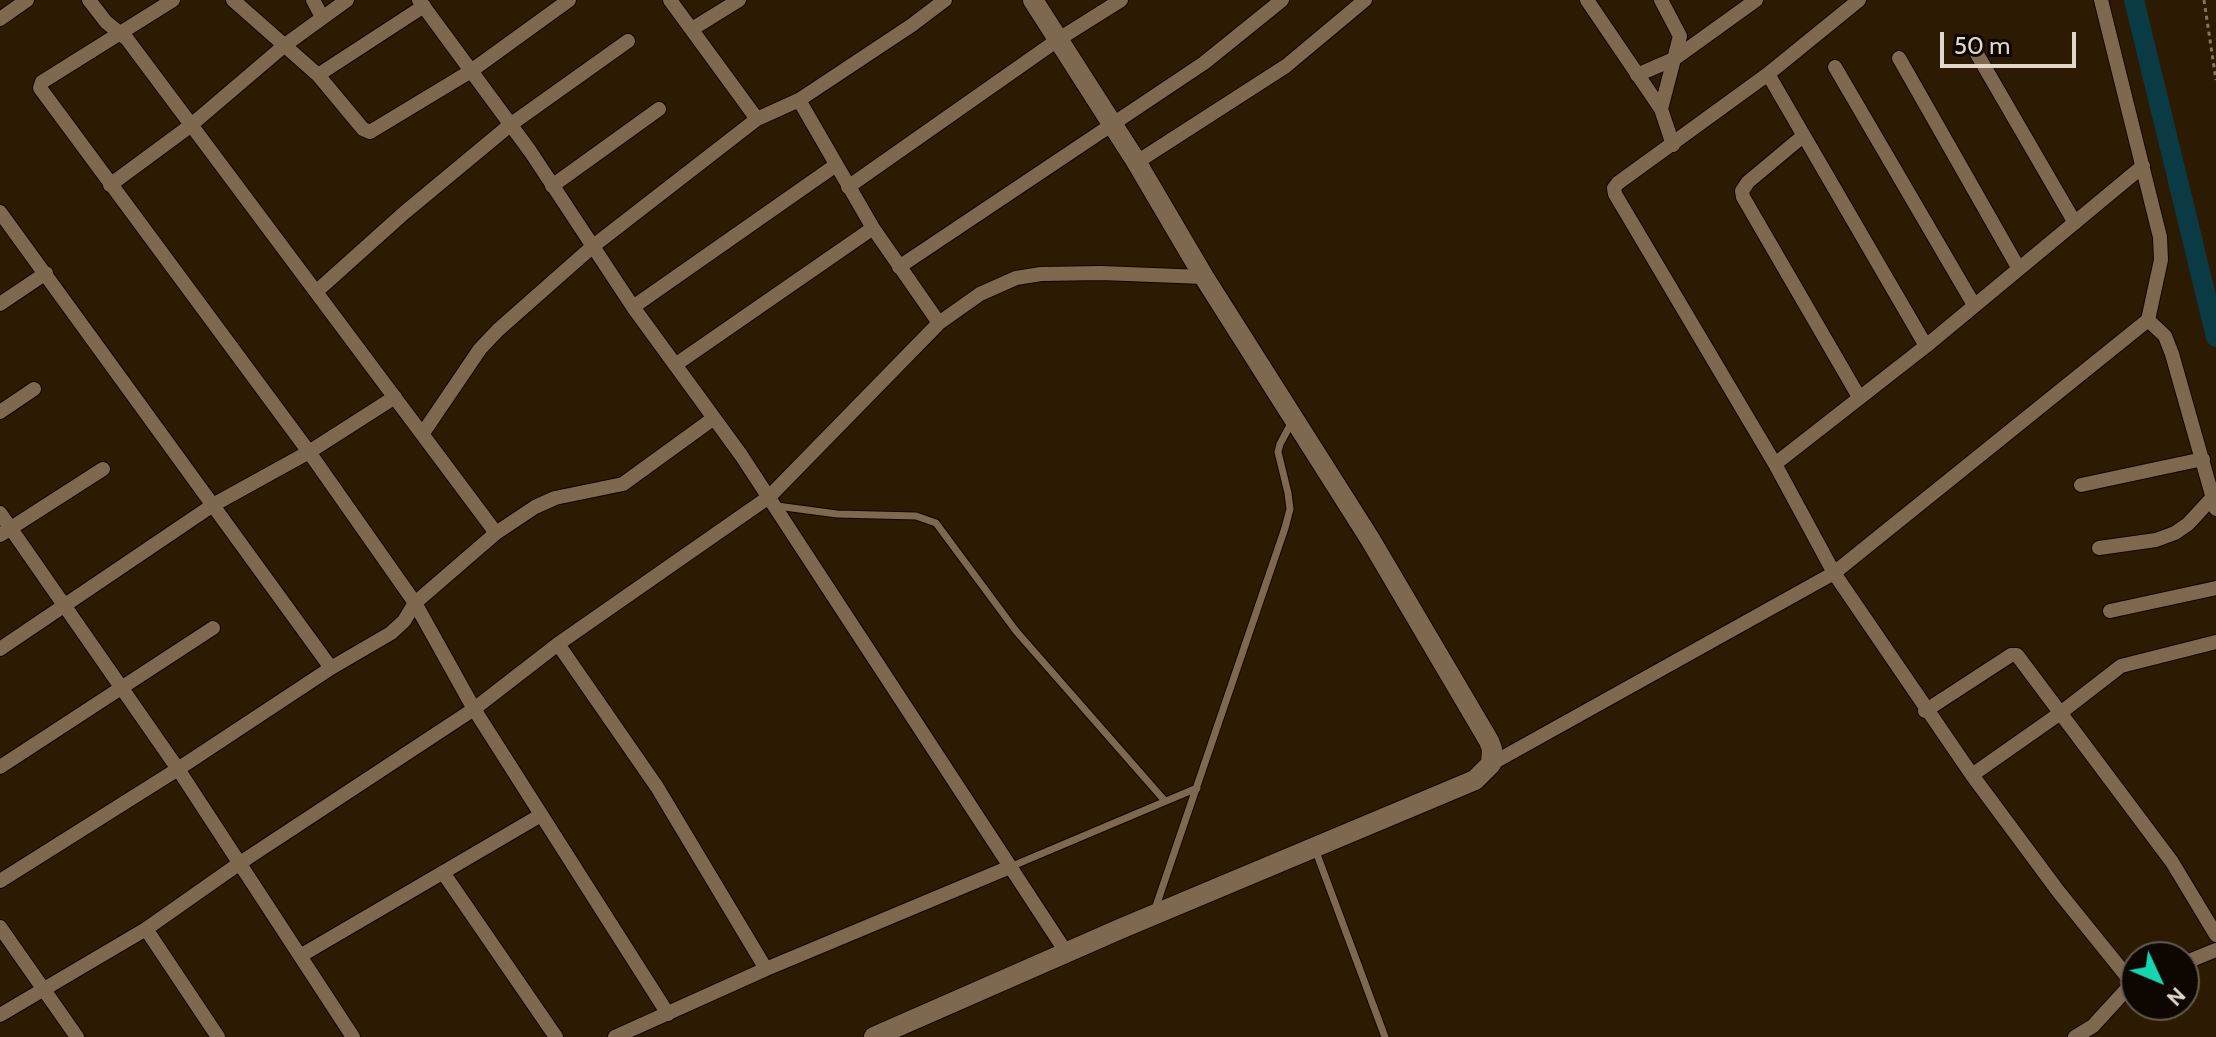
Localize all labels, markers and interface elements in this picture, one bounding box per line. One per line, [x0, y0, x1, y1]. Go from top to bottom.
scale bar [1944, 16, 2080, 66]
text: 50 m [1954, 31, 2010, 60]
north arrow [2120, 941, 2200, 1021]
text: N [2161, 982, 2191, 1012]

